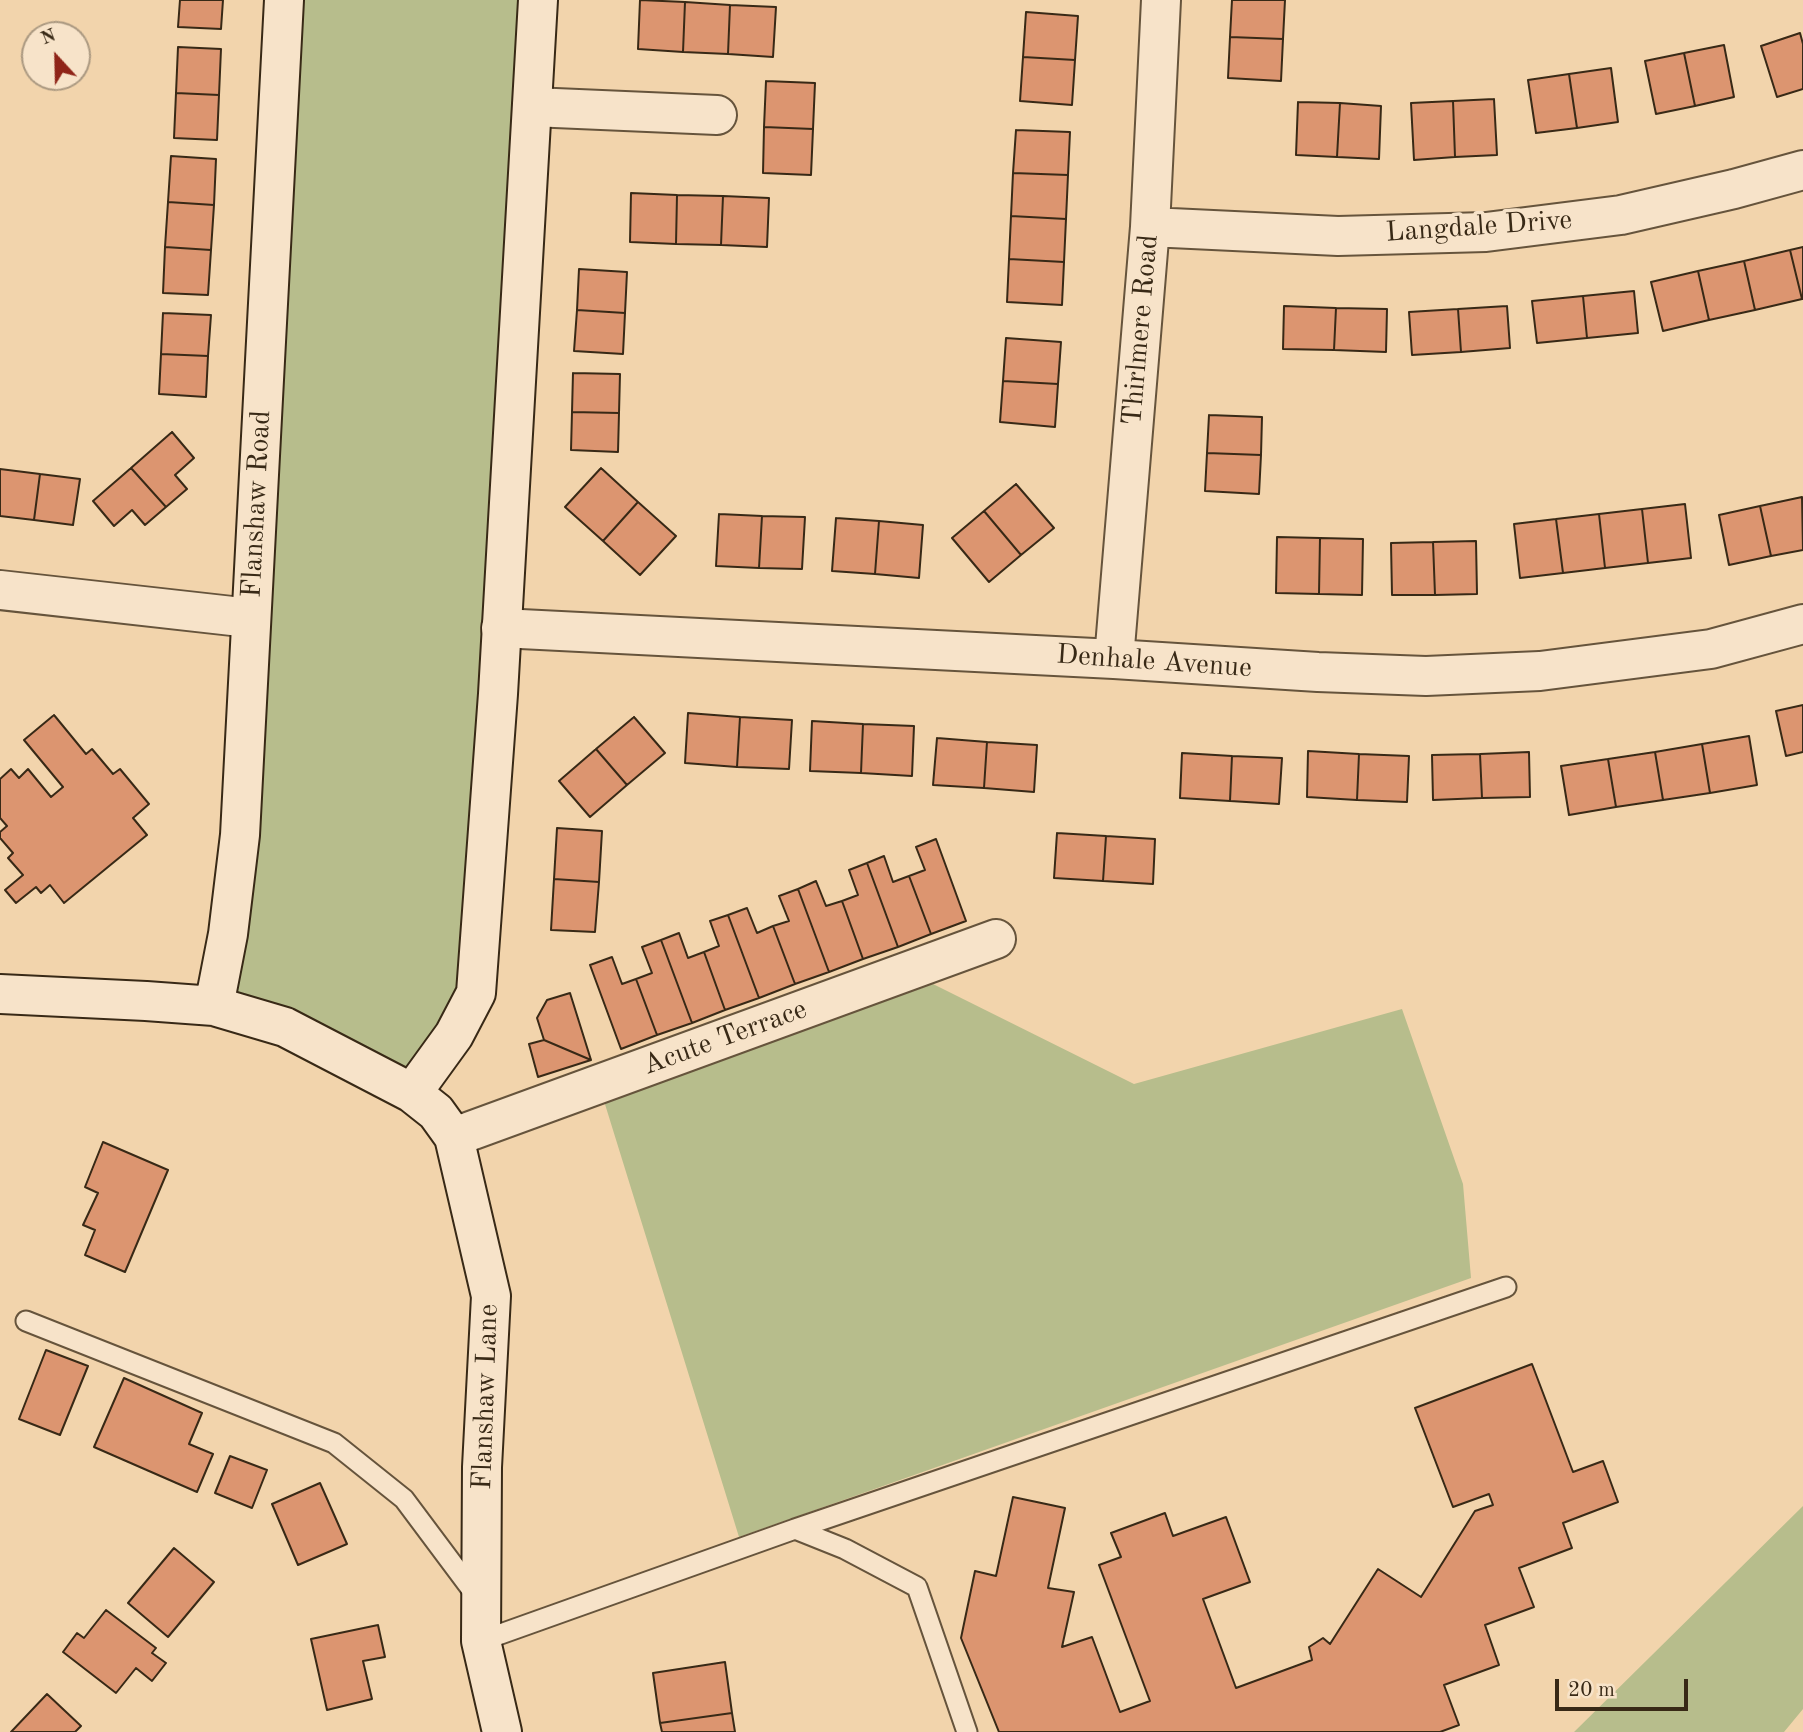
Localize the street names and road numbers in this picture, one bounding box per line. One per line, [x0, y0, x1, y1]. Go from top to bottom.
street label: Langdale Drive [1385, 204, 1573, 250]
street label: Thirlmere Road [1116, 233, 1166, 427]
street label: Flanshaw Road [235, 409, 279, 599]
street label: Denhale Avenue [1055, 638, 1253, 686]
street label: Acute Terrace [638, 993, 812, 1083]
street label: Flanshaw Lane [466, 1303, 506, 1491]

